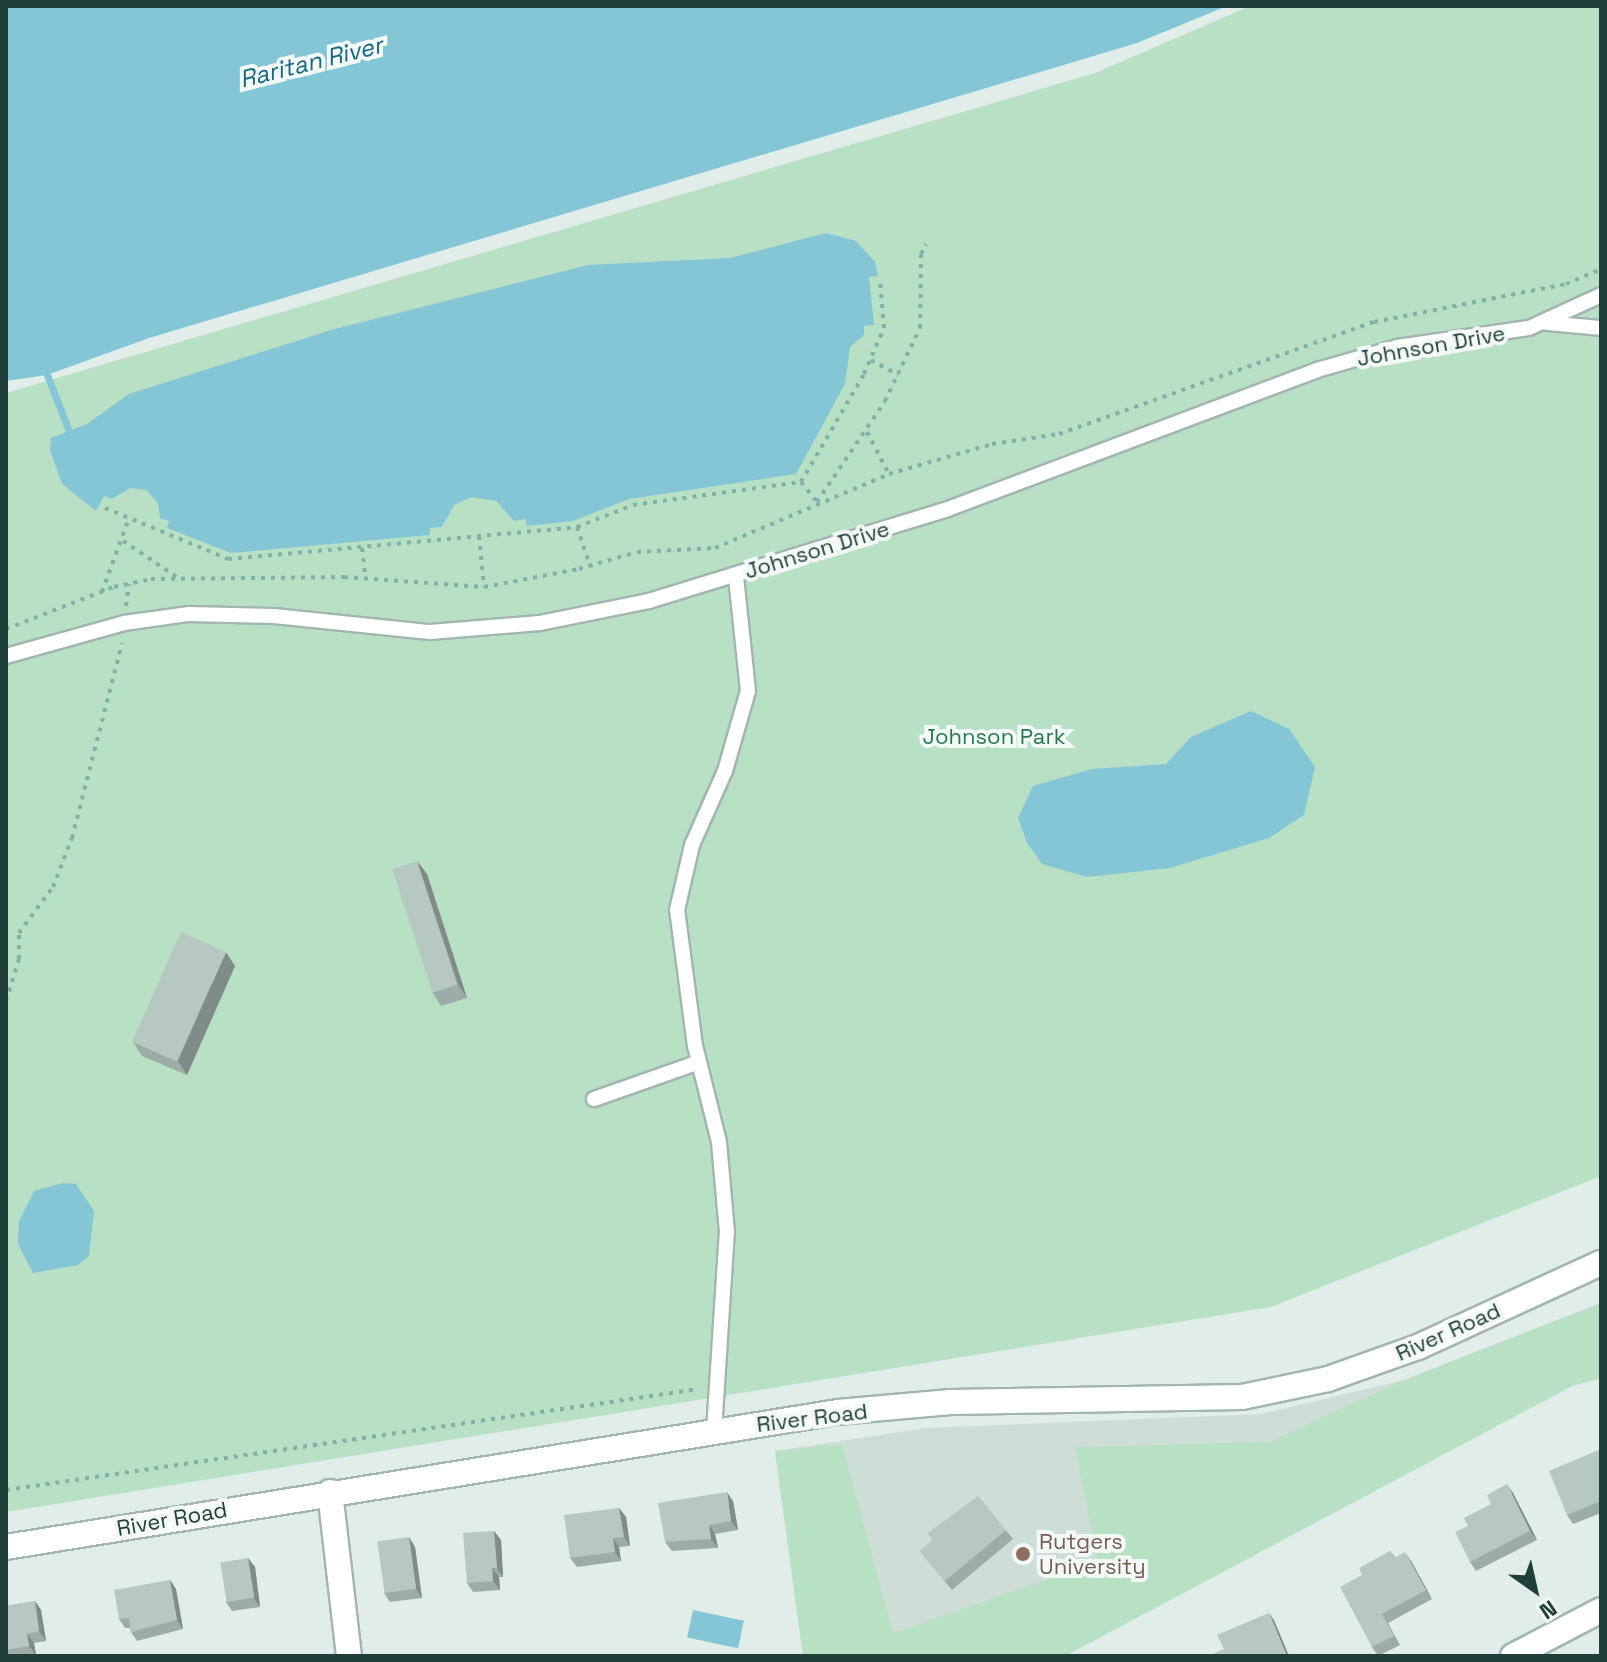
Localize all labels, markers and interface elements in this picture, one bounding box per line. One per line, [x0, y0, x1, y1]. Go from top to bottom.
water label: Raritan River [237, 30, 385, 94]
street label: Johnson Drive [1355, 320, 1507, 372]
street label: Johnson Drive [741, 515, 893, 585]
park label: Johnson Park [922, 724, 1066, 750]
street label: River Road [1392, 1297, 1504, 1367]
street label: River Road [755, 1398, 869, 1438]
street label: River Road [115, 1496, 229, 1542]
place label: Rutgers University [1039, 1528, 1146, 1580]
marker: Rutgers University [1014, 1545, 1032, 1563]
north arrow [1495, 1550, 1575, 1630]
text: N [1534, 1594, 1562, 1626]

